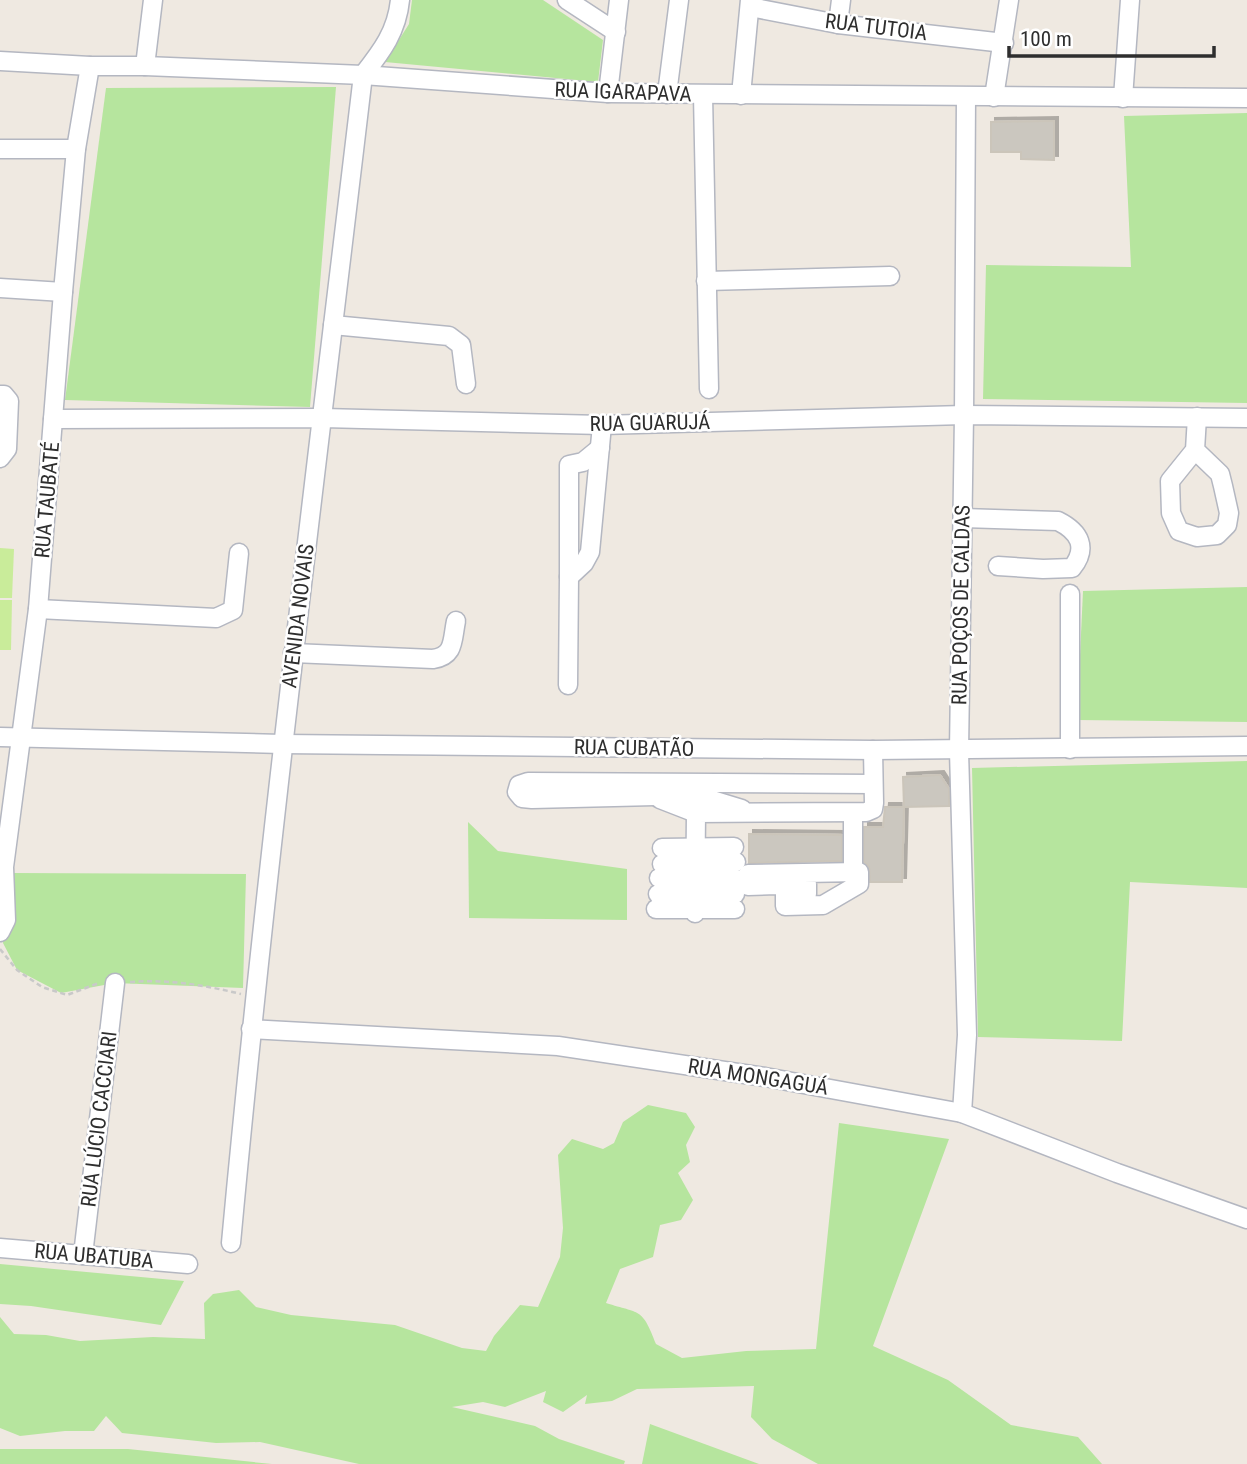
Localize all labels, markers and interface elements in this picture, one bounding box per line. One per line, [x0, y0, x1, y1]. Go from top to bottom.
street label: RUA TUTOIA [824, 9, 928, 45]
scale bar [1009, 14, 1214, 58]
text: 100 m [1020, 27, 1072, 51]
street label: RUA IGARAPAVA [554, 78, 692, 106]
street label: RUA GUARUJÁ [589, 410, 711, 436]
street label: RUA TAUBATÉ [30, 441, 64, 559]
street label: RUA POÇOS DE CALDAS [947, 505, 975, 705]
street label: AVENIDA NOVAIS [277, 542, 319, 689]
street label: RUA CUBATÃO [574, 735, 694, 761]
street label: RUA LÚCIO CACCIARI [76, 1030, 122, 1208]
street label: RUA MONGAGUÁ [686, 1054, 830, 1100]
street label: RUA UBATUBA [33, 1239, 155, 1273]

